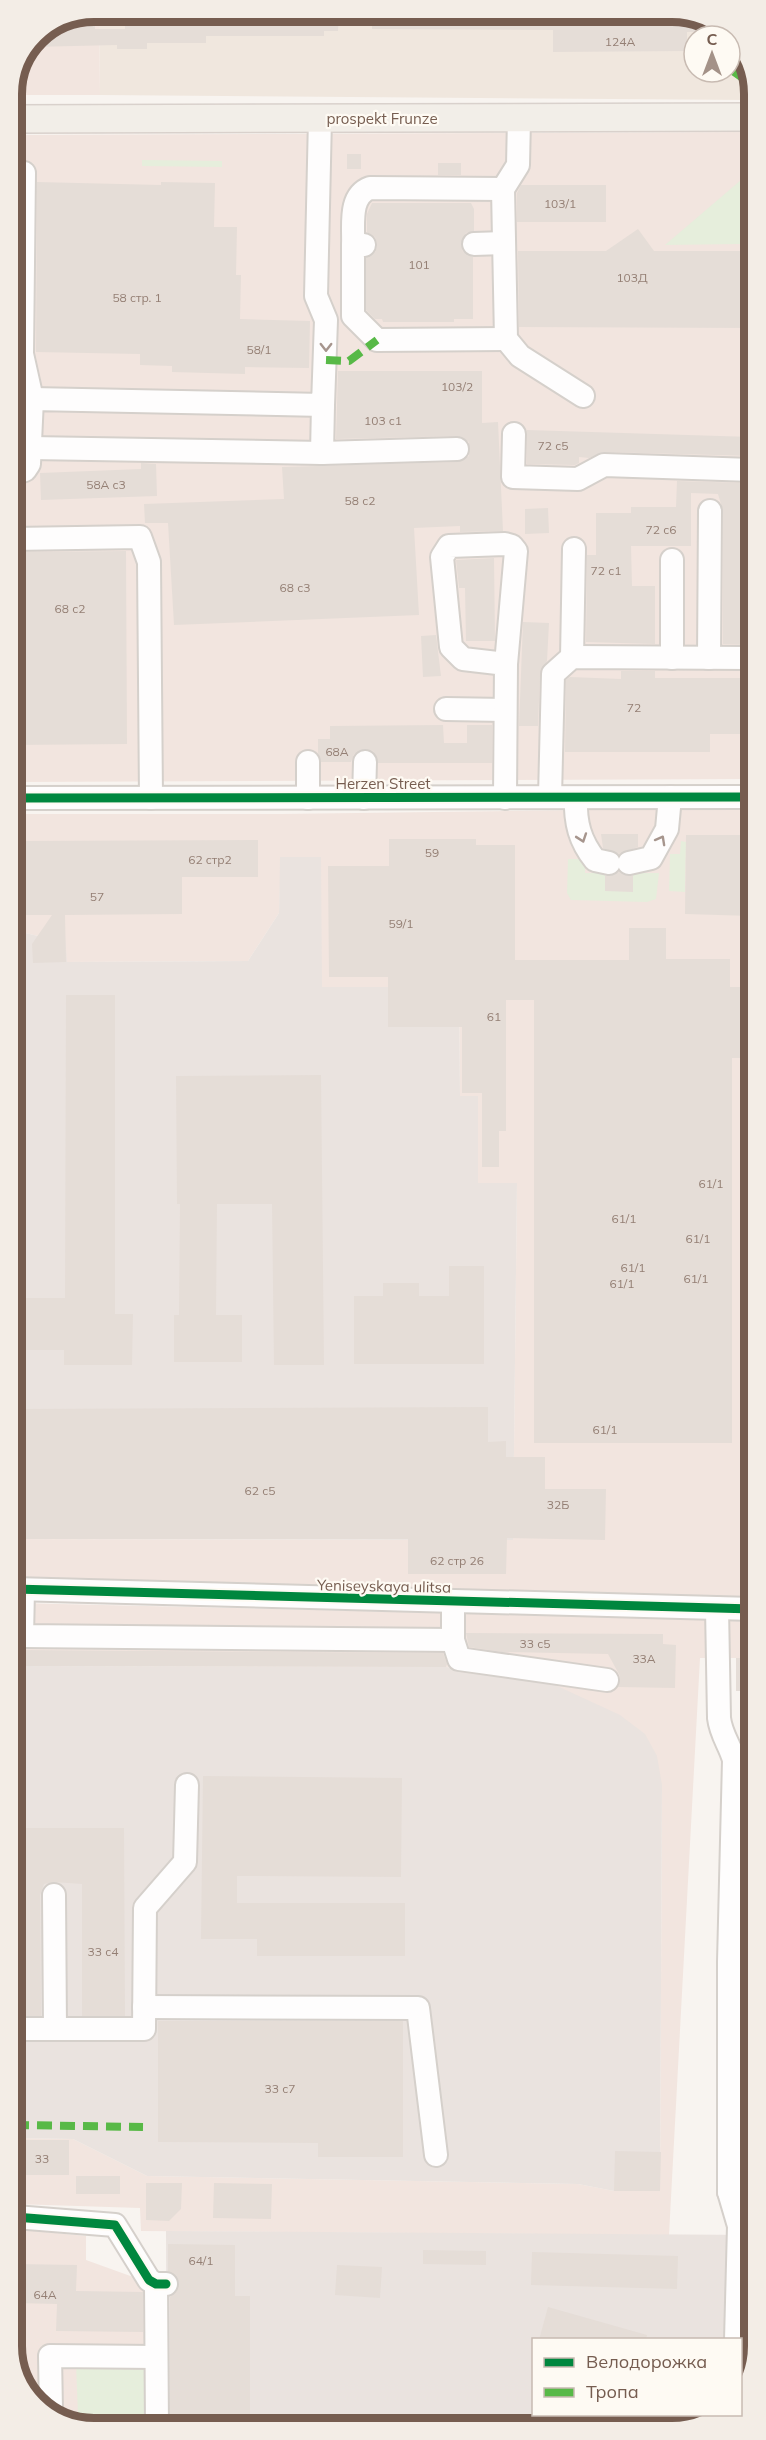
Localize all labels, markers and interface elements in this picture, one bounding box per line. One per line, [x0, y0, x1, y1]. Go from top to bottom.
north arrow [682, 24, 742, 84]
text: С [707, 29, 718, 49]
house number: 124А [605, 34, 635, 49]
street label: prospekt Frunze [326, 109, 438, 128]
house number: 103/1 [544, 196, 576, 211]
house number: 101 [408, 257, 430, 272]
house number: 103Д [616, 270, 648, 285]
house number: 58 стр. 1 [112, 290, 162, 305]
house number: 58/1 [246, 342, 272, 357]
one-way arrow [320, 343, 332, 352]
house number: 103/2 [441, 379, 473, 394]
house number: 103 с1 [364, 413, 402, 428]
house number: 72 с5 [538, 438, 568, 453]
house number: 58А с3 [86, 477, 126, 492]
house number: 58 с2 [345, 493, 375, 508]
house number: 72 с6 [646, 522, 676, 537]
house number: 72 с1 [591, 563, 621, 578]
house number: 68 с3 [280, 580, 310, 595]
house number: 68 с2 [55, 601, 85, 616]
house number: 72 [627, 700, 641, 715]
house number: 68А [325, 744, 349, 759]
street label: Herzen Street [335, 774, 431, 793]
one-way arrow [574, 832, 587, 843]
one-way arrow [654, 835, 665, 846]
house number: 59 [425, 845, 439, 860]
house number: 62 стр2 [188, 852, 232, 867]
house number: 57 [90, 889, 104, 904]
house number: 59/1 [388, 916, 414, 931]
house number: 61 [487, 1009, 501, 1024]
house number: 61/1 [698, 1176, 724, 1191]
house number: 61/1 [611, 1211, 637, 1226]
house number: 61/1 [685, 1231, 711, 1246]
house number: 61/1 [620, 1260, 646, 1275]
house number: 61/1 [683, 1271, 709, 1286]
house number: 61/1 [609, 1276, 635, 1291]
house number: 61/1 [592, 1422, 618, 1437]
house number: 62 с5 [245, 1483, 275, 1498]
house number: 32Б [547, 1497, 569, 1512]
house number: 62 стр 26 [430, 1553, 484, 1568]
street label: Yeniseyskaya ulitsa [316, 1575, 451, 1597]
house number: 33 с5 [520, 1636, 550, 1651]
house number: 33А [632, 1651, 656, 1666]
house number: 33 с4 [88, 1944, 118, 1959]
house number: 33 с7 [265, 2081, 295, 2096]
house number: 33 [35, 2151, 49, 2166]
house number: 64/1 [188, 2253, 214, 2268]
house number: 64А [33, 2287, 57, 2302]
legend [532, 2338, 742, 2416]
text: Велодорожка [586, 2350, 707, 2373]
text: Тропа [586, 2380, 639, 2403]

